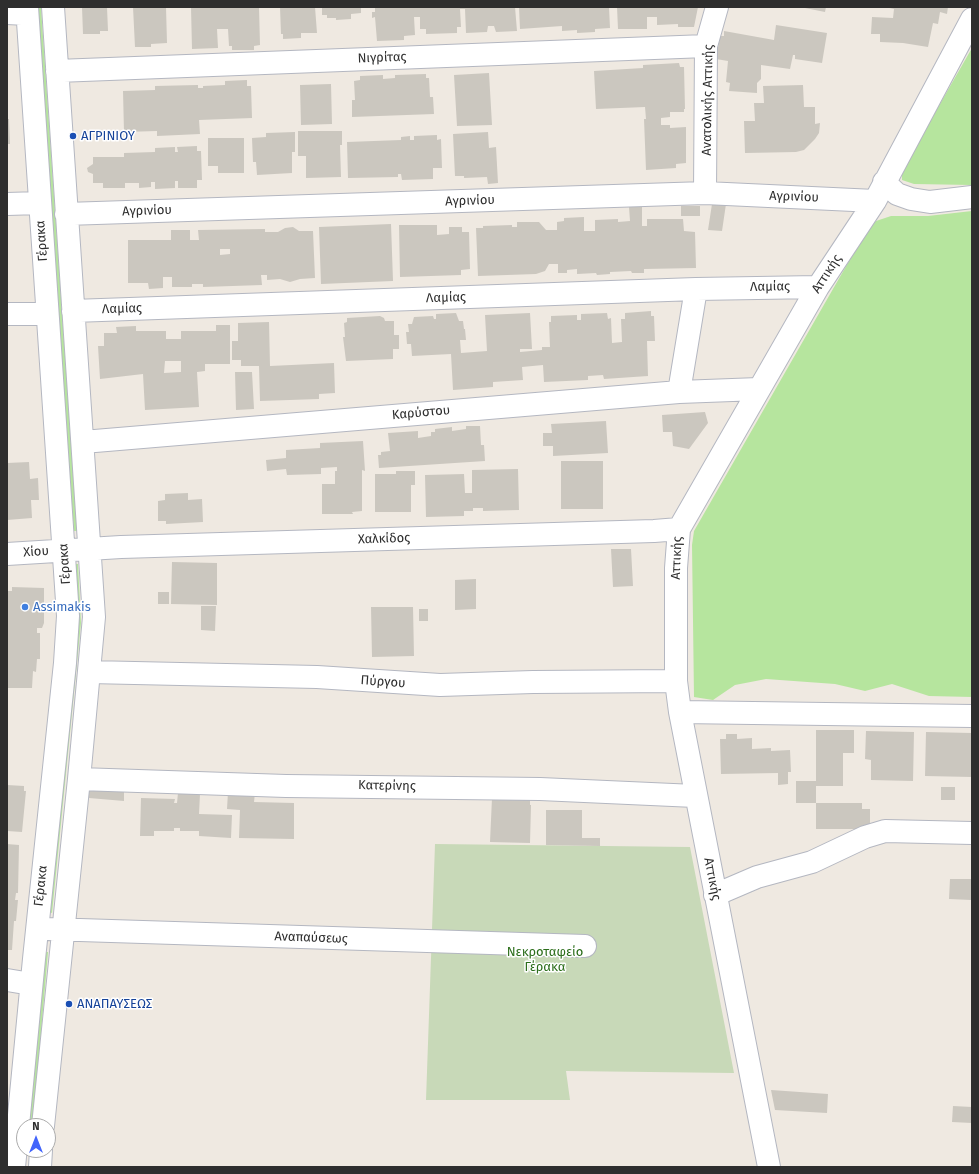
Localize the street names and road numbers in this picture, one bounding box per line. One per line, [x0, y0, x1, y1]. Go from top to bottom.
street label: Ανατολικής Αττικής [699, 44, 717, 156]
street label: Νιγρίτας [357, 49, 407, 67]
street label: Αγρινίου [769, 188, 819, 206]
street label: Αγρινίου [445, 192, 495, 210]
street label: Αγρινίου [122, 202, 172, 220]
street label: Γέρακα [33, 220, 51, 262]
street label: Αττικής [809, 252, 845, 296]
street label: Λαμίας [750, 279, 790, 295]
street label: Λαμίας [426, 290, 466, 306]
street label: Λαμίας [102, 301, 142, 317]
street label: Καρύστου [391, 403, 451, 423]
street label: Χαλκίδος [357, 530, 411, 548]
street label: Αττικής [668, 536, 686, 580]
street label: Χίου [23, 543, 49, 561]
street label: Γέρακα [56, 543, 74, 585]
street label: Πύργου [360, 673, 406, 691]
street label: Κατερίνης [358, 778, 416, 794]
street label: Αττικής [700, 856, 724, 902]
street label: Γέρακα [31, 865, 51, 907]
street label: Αναπαύσεως [274, 929, 348, 947]

